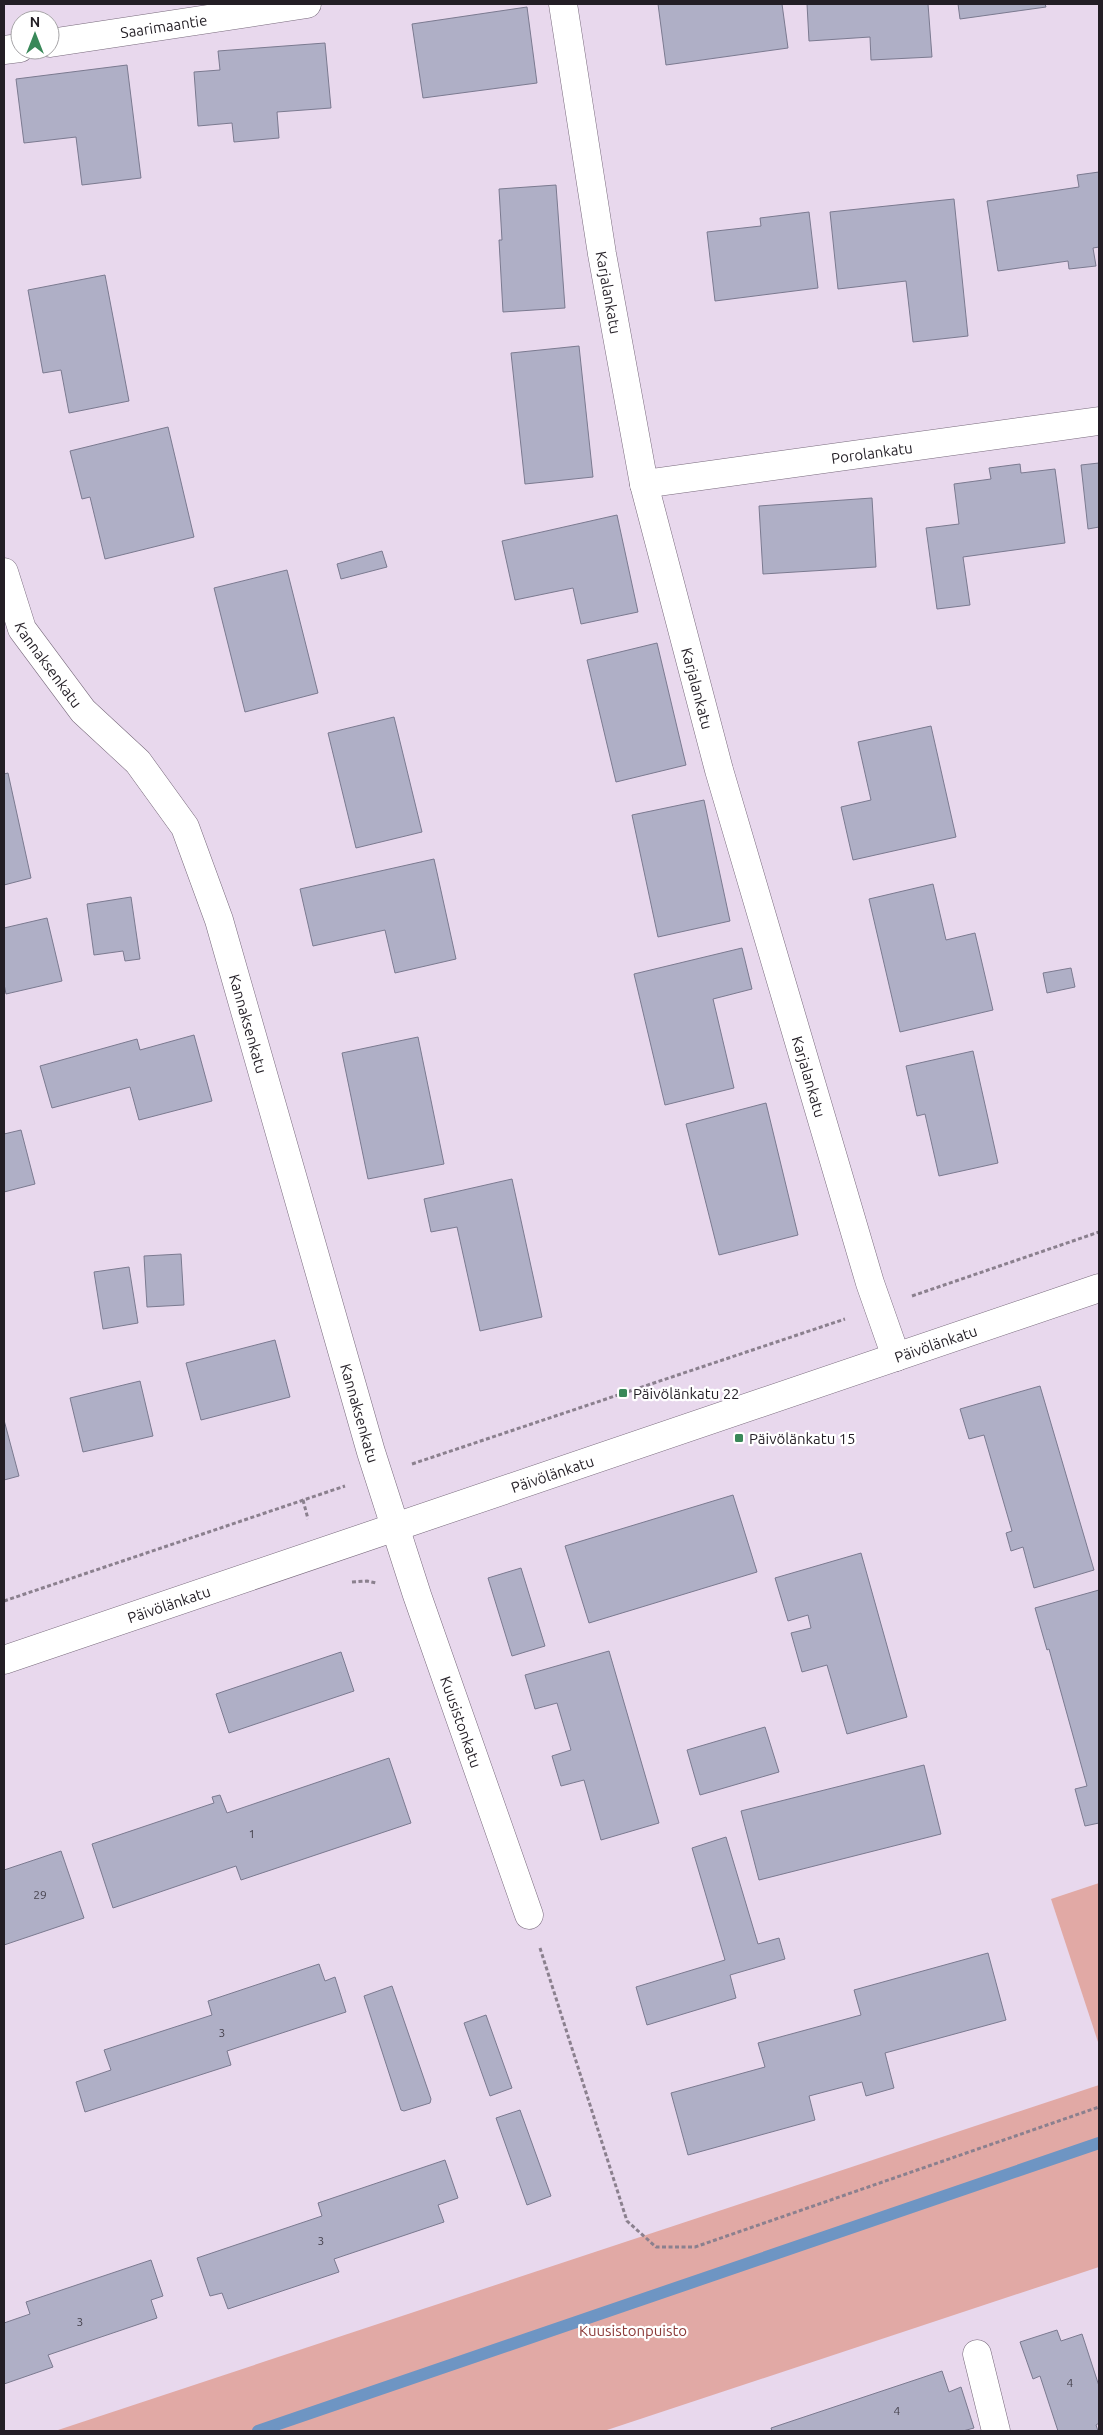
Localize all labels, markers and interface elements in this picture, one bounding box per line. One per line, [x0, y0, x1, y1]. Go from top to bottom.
north arrow [10, 10, 60, 60]
street label: Saarimaantie [119, 11, 208, 41]
text: N [30, 14, 40, 30]
street label: Karjalankatu [593, 250, 625, 335]
street label: Porolankatu [830, 438, 914, 467]
street label: Kannaksenkatu [12, 620, 86, 711]
street label: Karjalankatu [679, 646, 716, 731]
street label: Kannaksenkatu [226, 972, 271, 1075]
street label: Karjalankatu [789, 1034, 829, 1119]
street label: Päivölänkatu [892, 1322, 979, 1365]
street label: Kannaksenkatu [338, 1361, 382, 1465]
place label: Päivölänkatu 22 [633, 1385, 740, 1402]
marker: Päivölänkatu 22 [617, 1387, 629, 1399]
place label: Päivölänkatu 15 [749, 1430, 856, 1447]
marker: Päivölänkatu 15 [733, 1432, 745, 1444]
street label: Päivölänkatu [509, 1452, 596, 1496]
street label: Päivölänkatu [125, 1582, 212, 1626]
street label: Kuusistonkatu [437, 1674, 485, 1770]
house number: 1 [249, 1827, 255, 1840]
house number: 29 [33, 1888, 47, 1901]
house number: 3 [219, 2026, 225, 2039]
house number: 3 [318, 2234, 324, 2247]
house number: 3 [77, 2315, 83, 2328]
park label: Kuusistonpuisto [579, 2322, 687, 2339]
house number: 4 [1067, 2376, 1074, 2389]
house number: 4 [894, 2404, 901, 2417]

